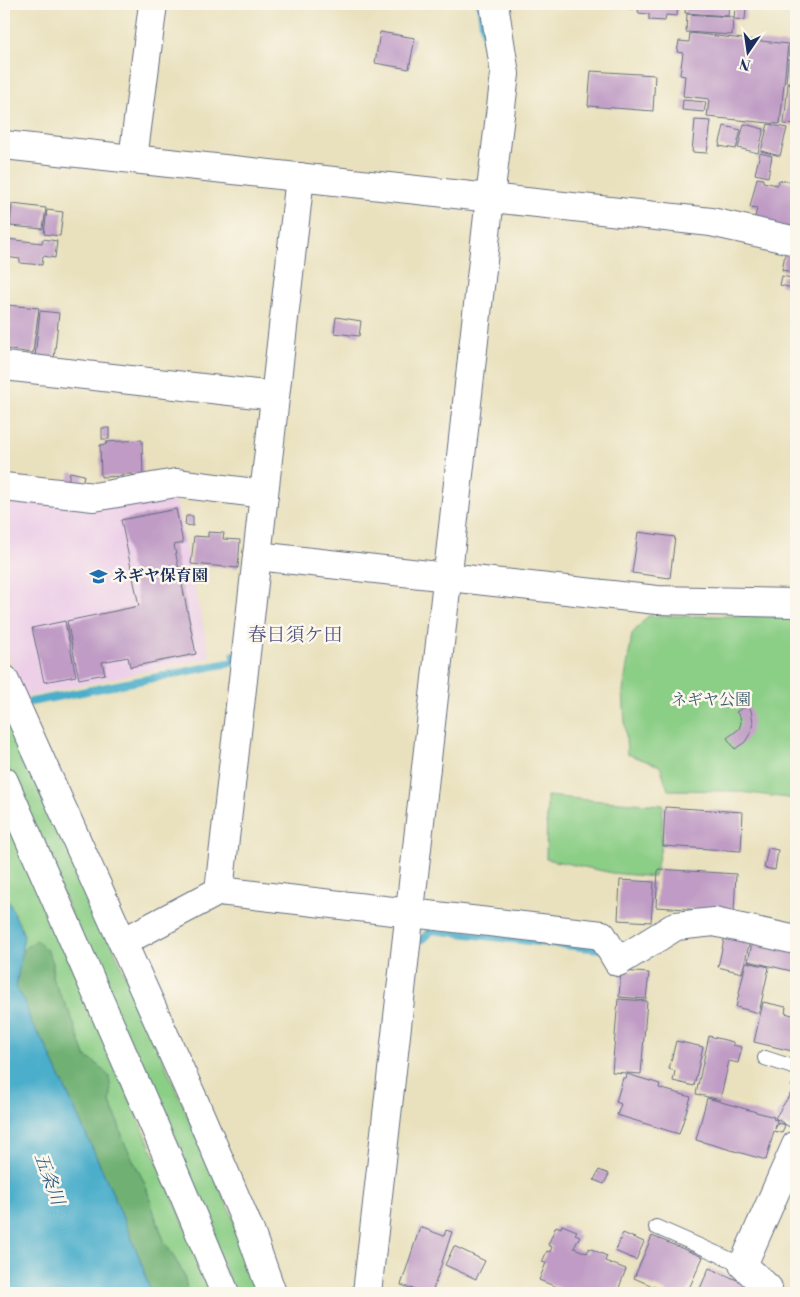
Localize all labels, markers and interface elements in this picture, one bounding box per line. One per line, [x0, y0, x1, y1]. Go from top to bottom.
north arrow [722, 28, 772, 78]
text: N [738, 54, 753, 74]
school or university icon: ネギヤ保育園 [88, 566, 108, 586]
place label: ネギヤ保育園 [112, 566, 208, 586]
district label: 春日須ケ田 [247, 623, 343, 647]
park label: ネギヤ公園 [671, 690, 751, 710]
water label: 五条川 [29, 1150, 70, 1210]

